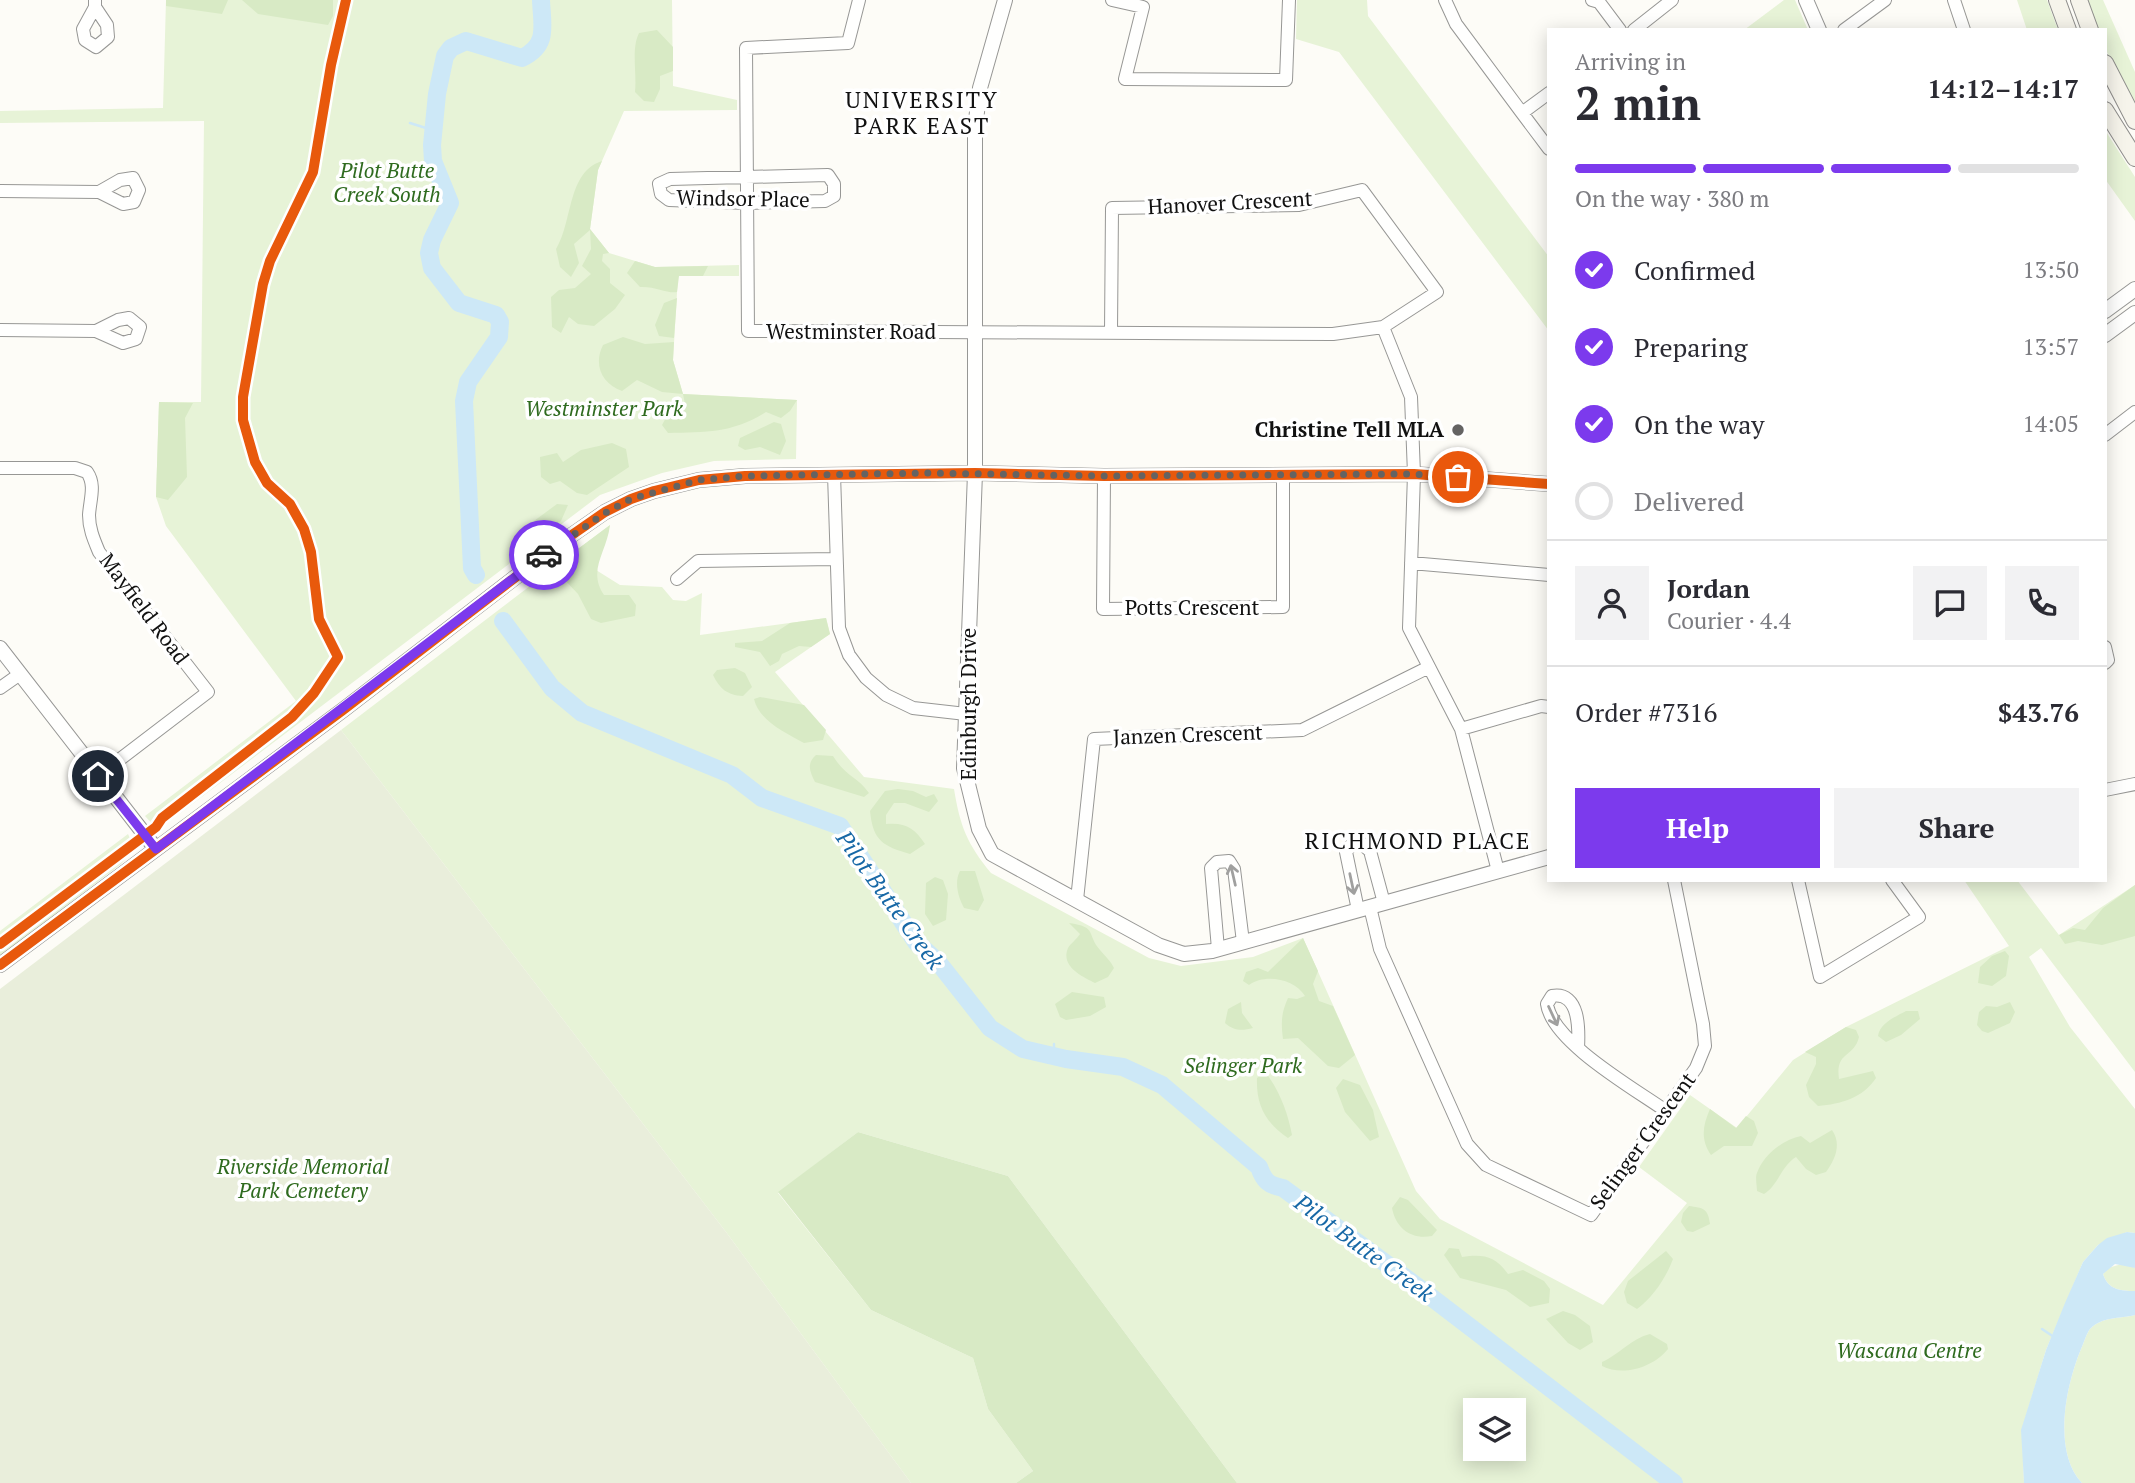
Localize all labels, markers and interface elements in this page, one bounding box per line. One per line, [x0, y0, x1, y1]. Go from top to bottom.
text: Arriving in [1575, 46, 1686, 77]
text: 14:12–14:17 [1927, 71, 2079, 105]
text: 2 min [1575, 72, 1701, 133]
district label: UNIVERSITY PARK EAST [845, 84, 999, 141]
park label: Pilot Butte Creek South [333, 156, 441, 208]
street label: Windsor Place [676, 183, 810, 213]
text: On the way · 380 m [1575, 183, 1769, 214]
street label: Hanover Crescent [1147, 184, 1313, 220]
icon: check [1575, 251, 1613, 289]
text: Confirmed [1634, 253, 1755, 287]
text: 13:50 [2022, 254, 2079, 285]
street label: Westminster Road [766, 317, 936, 345]
icon: check [1575, 328, 1613, 366]
text: Preparing [1634, 330, 1747, 364]
text: 13:57 [2022, 331, 2079, 362]
park label: Westminster Park [525, 394, 684, 422]
icon: check [1575, 405, 1613, 443]
text: On the way [1634, 407, 1765, 441]
text: 14:05 [2022, 408, 2079, 439]
place label: Christine Tell MLA [1255, 415, 1445, 443]
marker: Christine Tell MLA [1450, 422, 1466, 438]
pin [1428, 447, 1488, 507]
icon: bag [1439, 458, 1477, 496]
text: Delivered [1634, 484, 1744, 518]
courier [509, 520, 579, 590]
icon: car [525, 536, 563, 574]
street label: Mayfield Road [94, 547, 196, 670]
button: person [1575, 566, 1649, 640]
button: chat [1913, 566, 1987, 640]
button: phone [2005, 566, 2079, 640]
text: Jordan [1667, 571, 1750, 605]
street label: Potts Crescent [1125, 593, 1259, 621]
text: Courier · 4.4 [1667, 605, 1791, 636]
street label: Edinburgh Drive [954, 628, 982, 780]
text: Order #7316 [1575, 695, 1717, 729]
text: $43.76 [1998, 695, 2079, 729]
street label: Janzen Crescent [1113, 717, 1264, 751]
pin [68, 746, 128, 806]
icon: home [79, 757, 117, 795]
button: Help [1575, 788, 1820, 868]
button: Share [1834, 788, 2079, 868]
water label: Pilot Butte Creek [829, 823, 952, 976]
district label: RICHMOND PLACE [1305, 825, 1531, 856]
one-way arrow [1226, 864, 1239, 886]
one-way arrow [1346, 872, 1360, 895]
one-way arrow [1546, 1005, 1560, 1026]
park label: Selinger Park [1184, 1051, 1303, 1079]
street label: Selinger Crescent [1583, 1066, 1702, 1215]
park label: Riverside Memorial Park Cemetery [216, 1152, 389, 1204]
water label: Pilot Butte Creek [1288, 1186, 1441, 1309]
park label: Wascana Centre [1836, 1336, 1982, 1364]
map controls [1463, 1398, 1526, 1461]
button: layers [1463, 1398, 1526, 1461]

